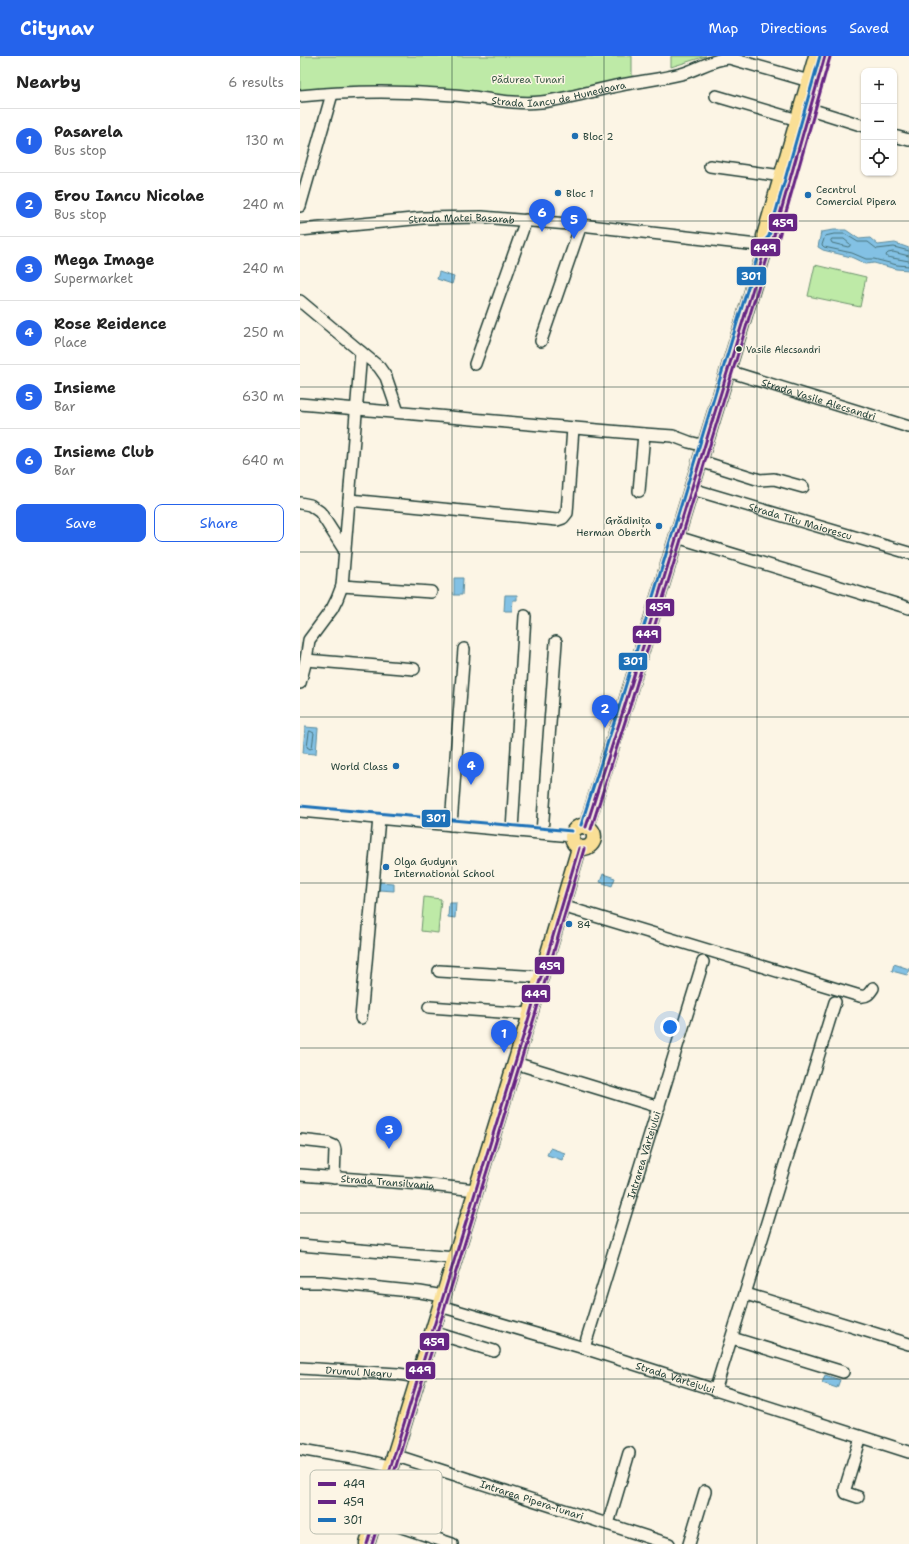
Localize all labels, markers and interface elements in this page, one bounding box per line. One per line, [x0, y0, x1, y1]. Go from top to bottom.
text: Citynav [20, 16, 94, 41]
text: Map [709, 19, 739, 37]
text: Directions [761, 19, 827, 37]
text: Saved [849, 19, 889, 37]
map controls [861, 68, 897, 176]
button: + [861, 68, 897, 104]
text: Nearby [16, 71, 81, 93]
park label: Pădurea Tunari [491, 73, 565, 86]
text: 6 results [228, 74, 284, 91]
street label: Strada Iancu de Hunedoara [491, 78, 628, 110]
button: − [861, 104, 897, 140]
text: Pasarela [54, 122, 123, 142]
place label: Bloc 2 [583, 130, 614, 143]
marker: Bloc 2 [570, 131, 580, 141]
text: 1 [26, 132, 32, 149]
text: 130 m [246, 132, 284, 149]
button: locate [861, 140, 897, 176]
text: Bus stop [54, 142, 106, 159]
place label: Cecntrul Comercial Pipera [816, 183, 897, 208]
text: Erou Iancu Nicolae [54, 186, 205, 206]
place label: Bloc 1 [566, 187, 594, 200]
marker: Bloc 1 [553, 188, 563, 198]
marker: Cecntrul Comercial Pipera [803, 190, 813, 200]
text: 2 [24, 196, 34, 213]
text: 240 m [242, 196, 284, 213]
pin: 6 [529, 199, 555, 232]
text: Bus stop [54, 206, 106, 223]
pin: 5 [561, 206, 587, 239]
street label: Strada Matei Basarab [408, 211, 515, 227]
line badge: 459 [768, 213, 798, 232]
text: 459 [772, 216, 794, 231]
line badge: 449 [750, 238, 781, 257]
text: 449 [754, 241, 777, 256]
text: Mega Image [54, 250, 154, 270]
text: 3 [24, 260, 34, 277]
text: 240 m [242, 260, 284, 277]
line badge: 301 [736, 266, 767, 286]
text: 301 [741, 269, 761, 284]
text: Supermarket [54, 270, 133, 287]
text: Rose Reidence [54, 314, 167, 334]
text: 4 [24, 324, 34, 341]
text: 250 m [243, 324, 284, 341]
text: Place [54, 334, 87, 351]
marker: Vasile Alecsandri [734, 344, 744, 354]
place label: Vasile Alecsandri [746, 344, 821, 356]
street label: Strada Vasile Alecsandri [760, 376, 877, 423]
text: Insieme [54, 378, 116, 398]
text: 5 [25, 388, 33, 405]
text: 630 m [242, 388, 284, 405]
text: Bar [54, 398, 76, 415]
text: Insieme Club [54, 442, 154, 462]
text: 6 [24, 452, 34, 469]
text: 640 m [242, 452, 284, 469]
text: Bar [54, 462, 76, 479]
street label: Strada Titu Maiorescu [747, 500, 854, 543]
button: Save [16, 504, 146, 542]
button: Share [154, 504, 284, 542]
place label: Grădinița Herman Oberth [576, 514, 652, 539]
marker: Grădinița Herman Oberth [654, 521, 664, 531]
line badge: 459 [645, 598, 675, 617]
text: 459 [649, 600, 671, 615]
line badge: 449 [632, 625, 662, 644]
text: 449 [636, 627, 659, 642]
line badge: 301 [618, 652, 648, 671]
text: 301 [623, 654, 643, 669]
pin: 2 [592, 695, 618, 728]
pin: 4 [458, 752, 484, 785]
place label: World Class [331, 760, 388, 773]
marker: World Class [391, 761, 401, 771]
line badge: 301 [421, 809, 451, 828]
text: 301 [426, 811, 446, 826]
place label: Olga Gudynn International School [394, 855, 494, 880]
marker: Olga Gudynn International School [381, 862, 391, 872]
place label: 84 [577, 918, 591, 931]
marker: 84 [564, 919, 574, 929]
line badge: 459 [534, 956, 565, 975]
text: 459 [539, 959, 561, 974]
line badge: 449 [521, 984, 551, 1003]
text: 449 [525, 987, 548, 1002]
your location [660, 1017, 680, 1037]
pin: 1 [491, 1020, 517, 1053]
street label: Intrarea Vârtejului [624, 1109, 664, 1201]
pin: 3 [376, 1116, 402, 1149]
street label: Strada Transilvania [340, 1172, 436, 1193]
line badge: 459 [419, 1332, 450, 1351]
text: 459 [423, 1335, 445, 1350]
street label: Strada Vârtejului [634, 1359, 717, 1397]
line badge: 449 [405, 1361, 436, 1380]
text: 449 [409, 1363, 432, 1378]
street label: Drumul Negru [325, 1364, 393, 1381]
legend [310, 1470, 442, 1534]
text: 449 [343, 1477, 365, 1492]
street label: Intrarea Pipera-Tunari [478, 1477, 585, 1523]
text: 459 [343, 1495, 364, 1510]
text: 301 [343, 1513, 362, 1528]

